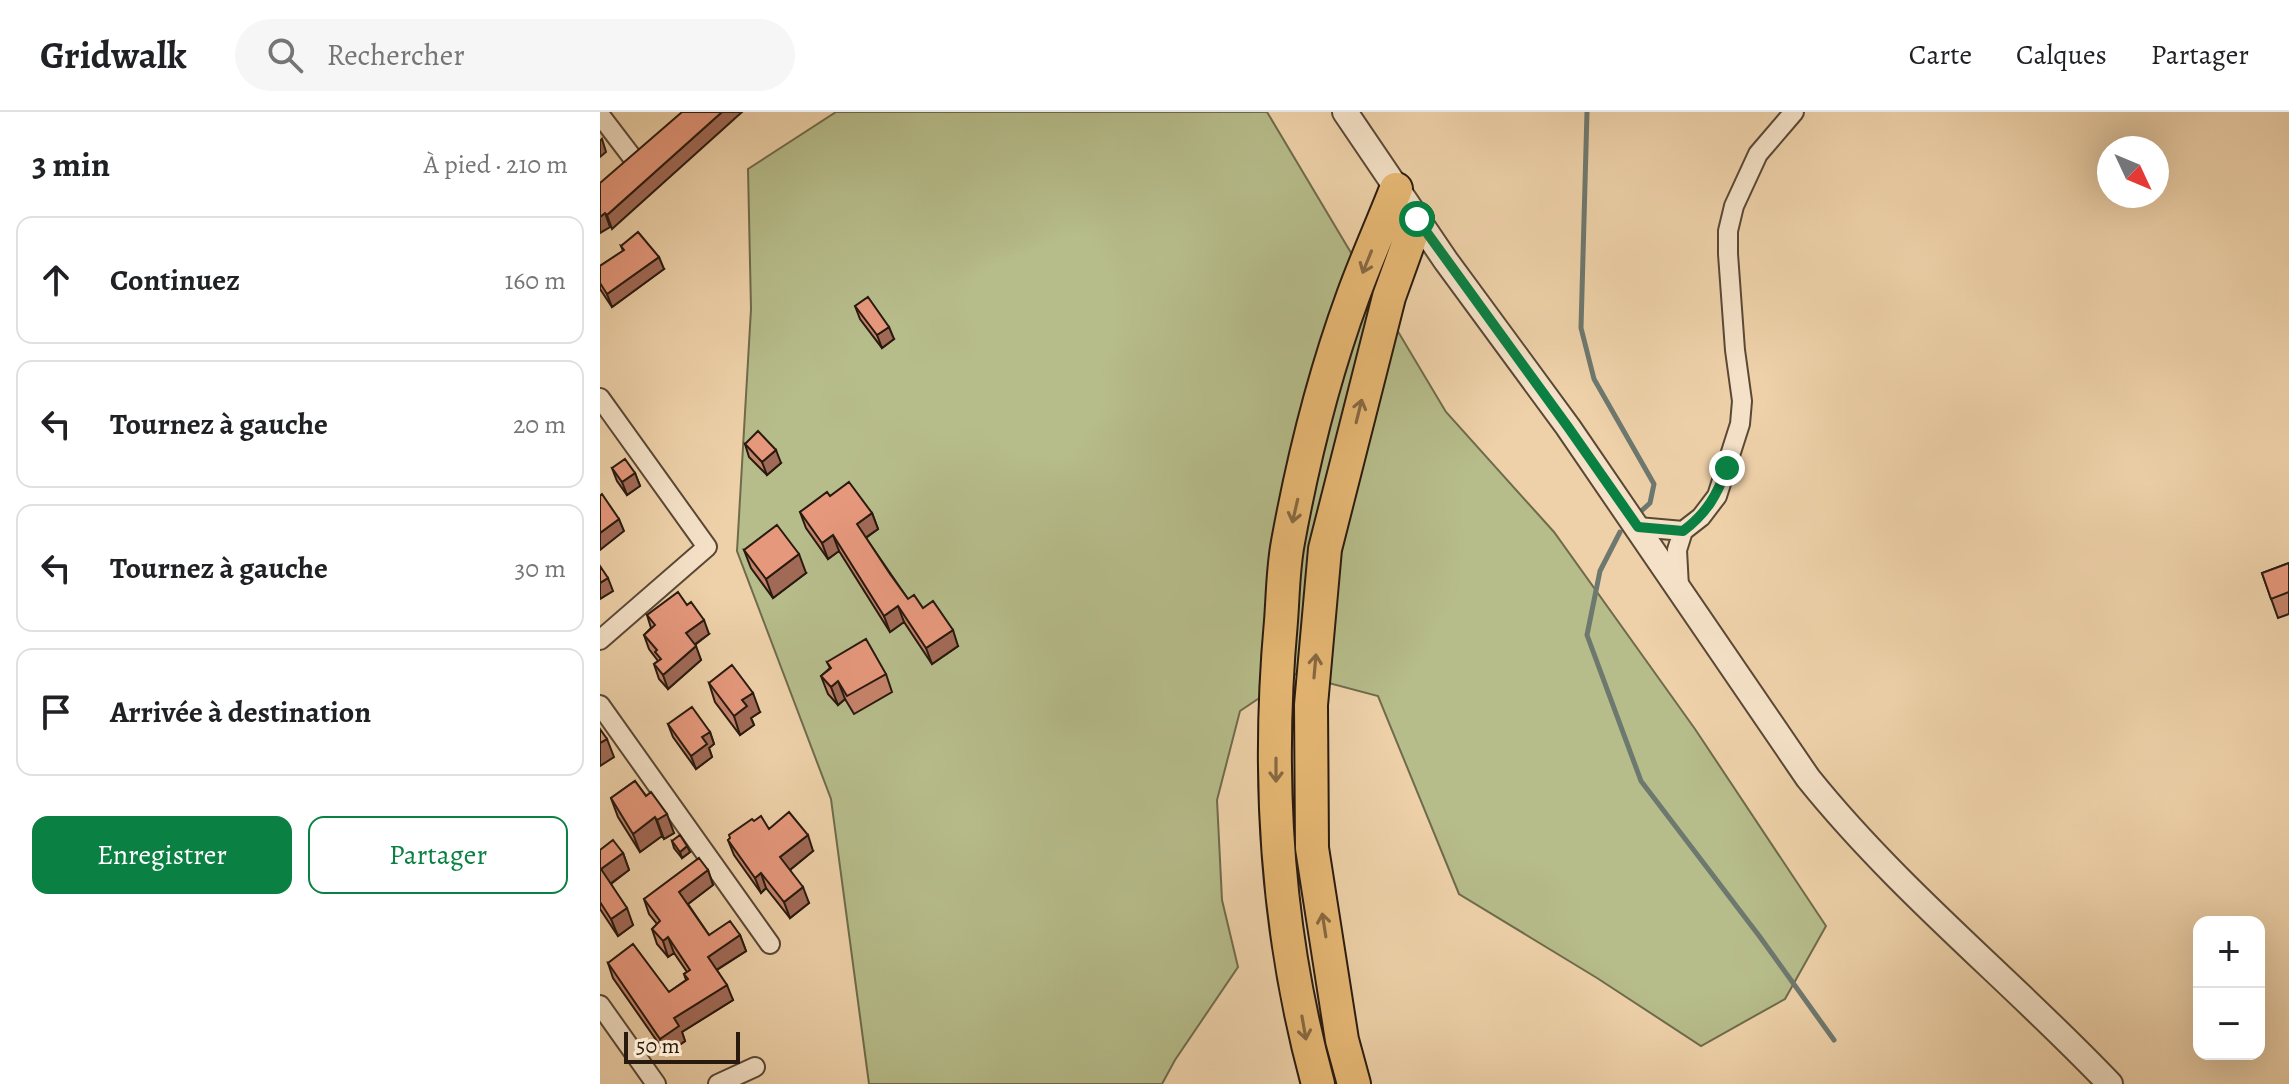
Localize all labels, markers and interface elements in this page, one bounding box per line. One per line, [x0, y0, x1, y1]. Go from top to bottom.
search box [235, 19, 795, 91]
text: Gridwalk [40, 29, 187, 81]
icon: search [263, 33, 307, 77]
text: Rechercher [327, 35, 465, 75]
text: Carte [1909, 36, 1972, 74]
text: Calques [2016, 36, 2107, 74]
text: Partager [2151, 36, 2249, 74]
north arrow [2097, 136, 2169, 208]
text: 3 min [32, 141, 110, 188]
text: À pied · 210 m [424, 147, 568, 182]
route start [1399, 201, 1435, 237]
one-way arrow [1358, 249, 1373, 274]
icon: ahead [34, 258, 78, 302]
text: Continuez [110, 260, 240, 300]
text: 160 m [504, 263, 566, 298]
one-way arrow [1352, 398, 1367, 424]
icon: left [34, 402, 78, 446]
text: Tournez à gauche [110, 404, 328, 444]
text: 20 m [513, 407, 566, 442]
route end [1709, 450, 1745, 486]
one-way arrow [1287, 498, 1302, 524]
icon: left [34, 546, 78, 590]
text: Tournez à gauche [110, 548, 328, 588]
text: 30 m [515, 551, 566, 586]
one-way arrow [1307, 653, 1322, 680]
icon: arrive [34, 690, 78, 734]
text: Arrivée à destination [110, 692, 371, 732]
one-way arrow [1268, 756, 1283, 783]
button: Enregistrer [32, 816, 292, 894]
button: Partager [308, 816, 568, 894]
one-way arrow [1316, 913, 1331, 938]
map controls [2193, 916, 2265, 1060]
button: + [2193, 916, 2265, 988]
button: − [2193, 988, 2265, 1060]
one-way arrow [1298, 1014, 1313, 1040]
scale bar [624, 1028, 740, 1064]
text: 50 m [636, 1031, 680, 1061]

